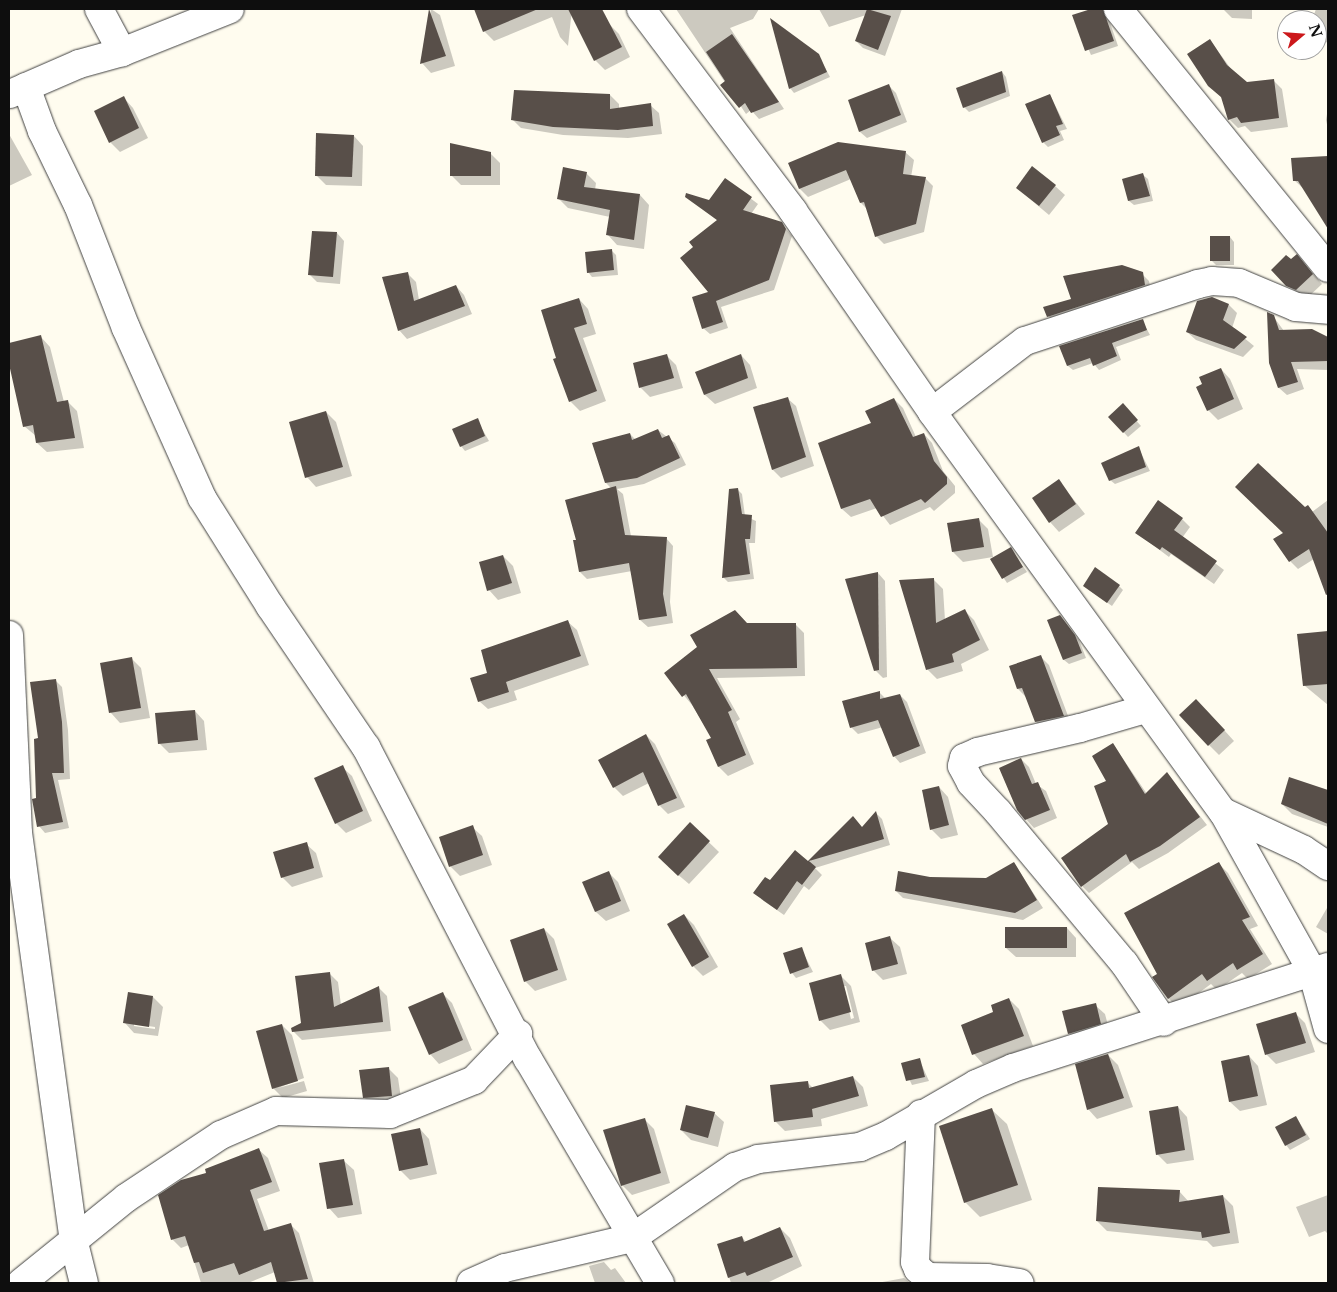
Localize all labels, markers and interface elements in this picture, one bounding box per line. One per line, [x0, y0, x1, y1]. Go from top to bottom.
north arrow [1277, 10, 1327, 60]
text: N [1305, 22, 1326, 40]

